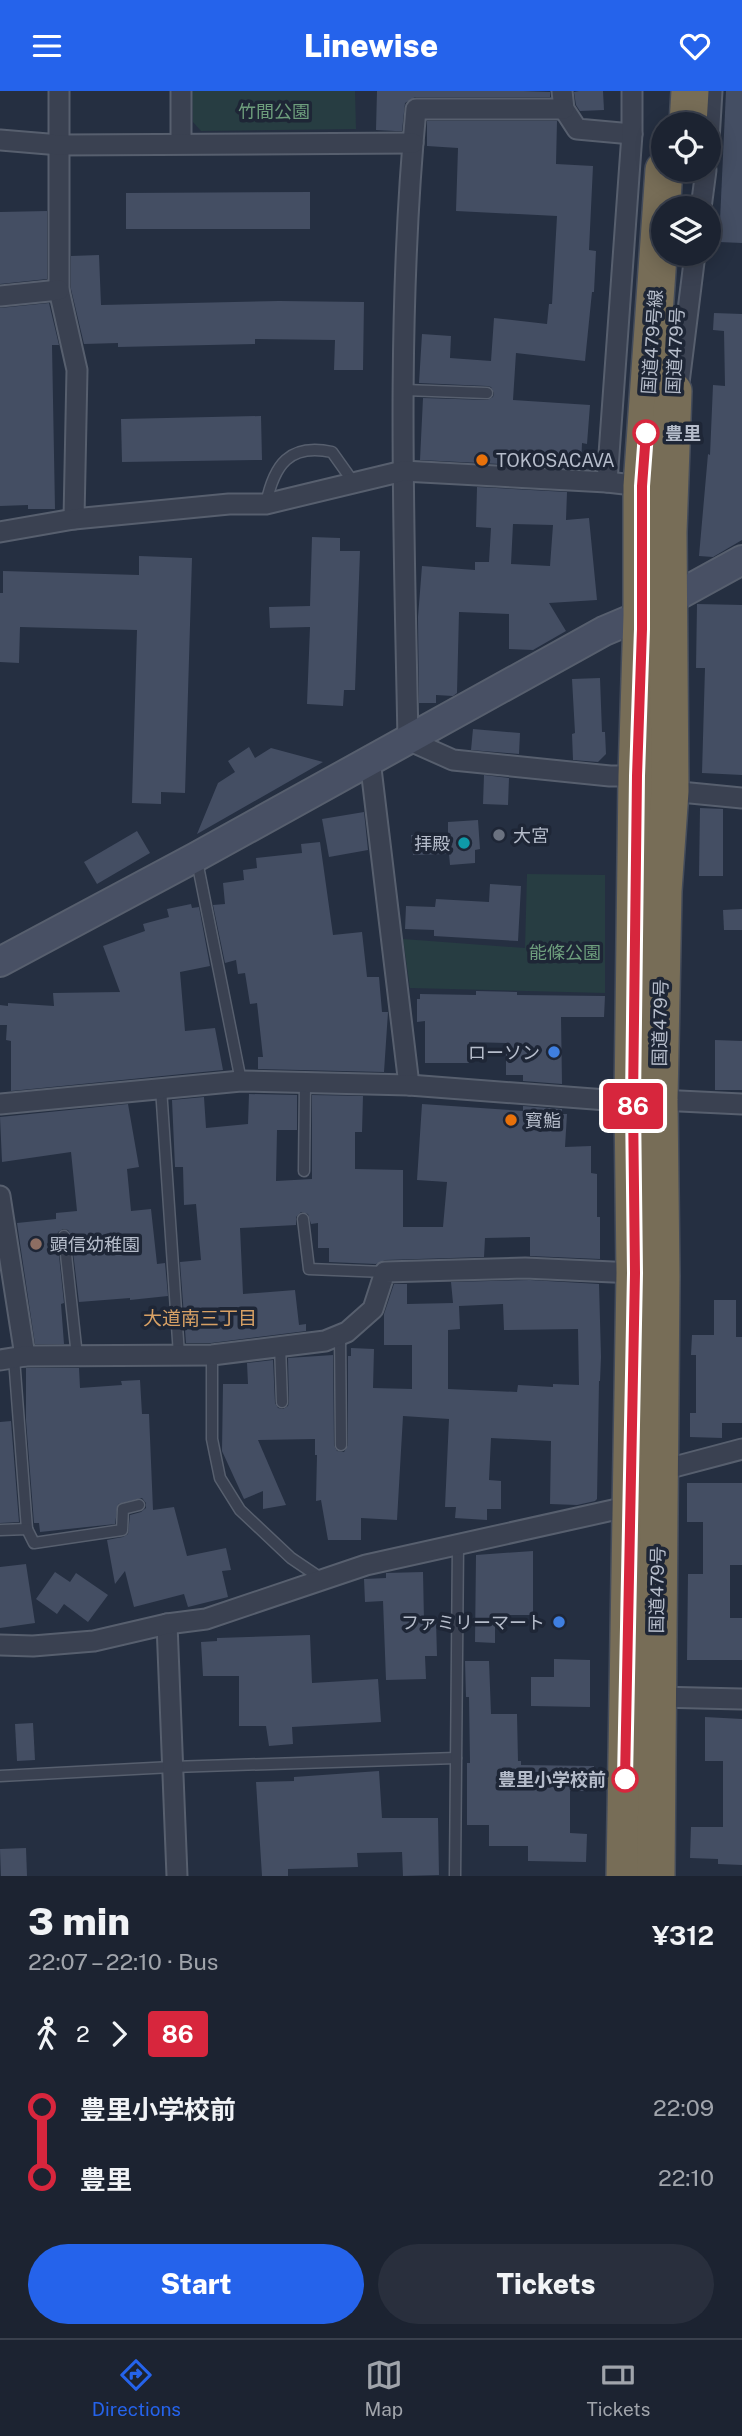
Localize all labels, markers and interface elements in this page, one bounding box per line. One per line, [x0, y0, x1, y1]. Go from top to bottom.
icon: menu [28, 27, 66, 65]
text: Linewise [304, 27, 438, 64]
icon: heart [676, 27, 714, 65]
park label: 竹間公園 [238, 101, 310, 122]
map controls [651, 112, 721, 266]
button: locate [651, 112, 721, 182]
button: layers [651, 196, 721, 266]
street label: 国道479号線 [638, 289, 666, 395]
street label: 国道479号 [662, 307, 688, 395]
marker: 豊里 [633, 420, 659, 446]
place label: 豊里 [665, 423, 701, 444]
place label: TOKOSACAVA [496, 450, 615, 471]
marker: TOKOSACAVA [474, 452, 490, 468]
place label: 大宮 [513, 825, 549, 846]
marker: 大宮 [491, 827, 507, 843]
place label: 拝殿 [414, 833, 450, 854]
marker: 拝殿 [456, 835, 472, 851]
park label: 能條公園 [529, 942, 601, 963]
street label: 国道479号 [649, 979, 671, 1067]
place label: ローソン [468, 1042, 540, 1063]
marker: ローソン [546, 1044, 562, 1060]
line badge: 86 [602, 1083, 664, 1129]
text: 86 [617, 1092, 649, 1120]
place label: 寳鮨 [525, 1110, 561, 1131]
marker: 寳鮨 [503, 1112, 519, 1128]
place label: 顕信幼稚園 [50, 1234, 140, 1255]
marker: 顕信幼稚園 [28, 1236, 44, 1252]
district label: 大道南三丁目 [143, 1307, 257, 1329]
street label: 国道479号 [646, 1546, 668, 1634]
place label: ファミリーマート [401, 1612, 545, 1633]
marker: ファミリーマート [551, 1614, 567, 1630]
marker: 豊里小学校前 [612, 1766, 638, 1792]
place label: 豊里小学校前 [498, 1769, 606, 1790]
text: 3 min [28, 1899, 130, 1944]
text: ¥312 [652, 1920, 714, 1951]
text: 22:07 – 22:10 · Bus [28, 1948, 218, 1975]
icon: walk [28, 2015, 66, 2053]
icon: forward [100, 2015, 138, 2053]
text: 2 [76, 2020, 90, 2047]
text: 86 [162, 2020, 194, 2048]
text: 豊里小学校前 [80, 2094, 236, 2125]
text: 22:09 [653, 2094, 714, 2121]
text: 豊里 [80, 2164, 132, 2195]
text: 22:10 [658, 2164, 714, 2191]
button: Start [28, 2244, 364, 2324]
button: Tickets [378, 2244, 714, 2324]
tab: Directions [92, 2356, 181, 2420]
tab: Map [364, 2356, 403, 2420]
tab: Tickets [587, 2356, 650, 2420]

